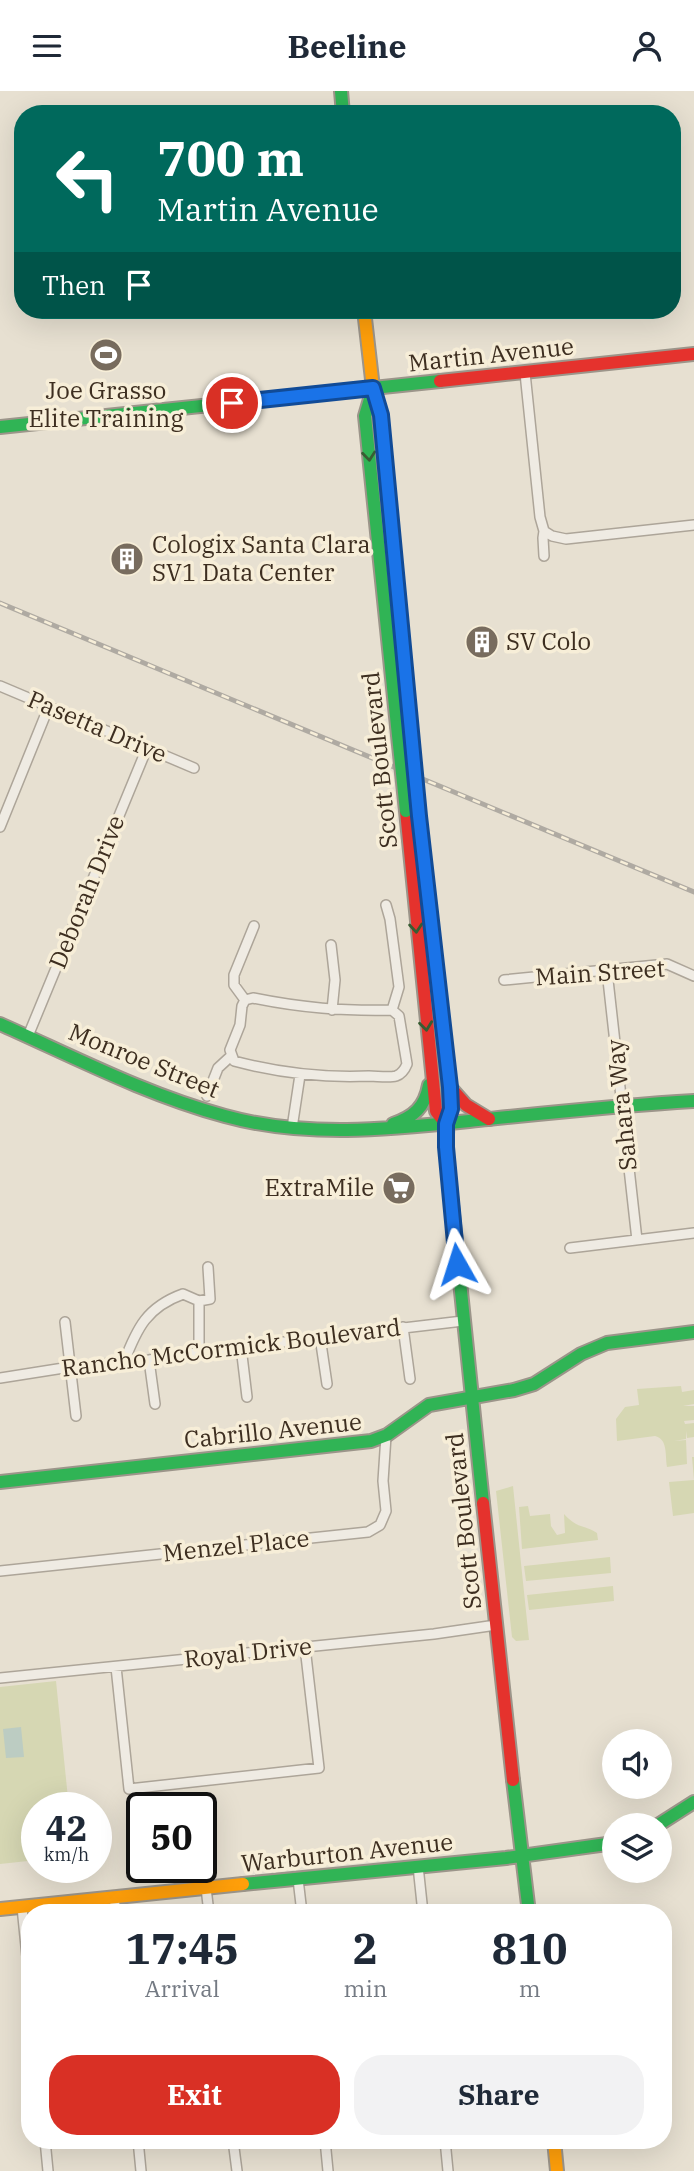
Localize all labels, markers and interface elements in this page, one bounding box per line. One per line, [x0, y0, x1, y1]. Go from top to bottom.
text: Beeline [287, 25, 407, 67]
icon: menu [28, 27, 66, 65]
icon: person [628, 27, 666, 65]
text: 700 m [157, 126, 304, 189]
icon: left [42, 133, 133, 224]
text: Martin Avenue [157, 188, 379, 230]
icon: arrive [120, 266, 158, 304]
text: Then [42, 268, 106, 302]
street label: Martin Avenue [407, 329, 575, 379]
sports icon: Joe Grasso Elite Training [87, 336, 125, 374]
pin [202, 373, 262, 433]
place label: Joe Grasso Elite Training [29, 374, 183, 434]
icon: arrive [213, 384, 251, 422]
one-way arrow [362, 450, 377, 461]
place label: Cologix Santa Clara SV1 Data Center [152, 528, 371, 588]
building icon: Cologix Santa Clara SV1 Data Center [108, 540, 146, 578]
building icon: SV Colo [463, 623, 501, 661]
place label: SV Colo [506, 625, 591, 657]
street label: Scott Boulevard [354, 670, 404, 850]
street label: Pasetta Drive [23, 682, 172, 770]
street label: Deborah Drive [41, 810, 131, 973]
one-way arrow [408, 922, 423, 933]
street label: Main Street [534, 952, 666, 992]
street label: Monroe Street [64, 1015, 225, 1105]
one-way arrow [419, 1020, 434, 1032]
street label: Sahara Way [598, 1038, 644, 1172]
supermarket icon: ExtraMile [380, 1169, 418, 1207]
place label: ExtraMile [264, 1171, 374, 1203]
position arrow [420, 1227, 494, 1301]
street label: Rancho McCormick Boulevard [59, 1310, 402, 1384]
street label: Cabrillo Avenue [182, 1405, 363, 1455]
street label: Scott Boulevard [438, 1431, 488, 1611]
street label: Menzel Place [161, 1521, 311, 1569]
street label: Royal Drive [183, 1629, 313, 1675]
map controls [602, 1729, 672, 1883]
button: sound [602, 1729, 672, 1799]
speed limit sign: 50 [126, 1792, 217, 1883]
text: 42 [45, 1805, 88, 1851]
button: layers [602, 1813, 672, 1883]
street label: Warburton Avenue [239, 1825, 454, 1879]
text: km/h [44, 1843, 89, 1866]
text: 17:45 [125, 1921, 239, 1976]
text: 2 [353, 1921, 378, 1976]
text: 810 [492, 1921, 567, 1976]
text: Arrival [145, 1973, 220, 2003]
text: min [344, 1973, 387, 2003]
text: m [519, 1973, 541, 2003]
button: Exit [49, 2055, 340, 2135]
button: Share [354, 2055, 644, 2135]

